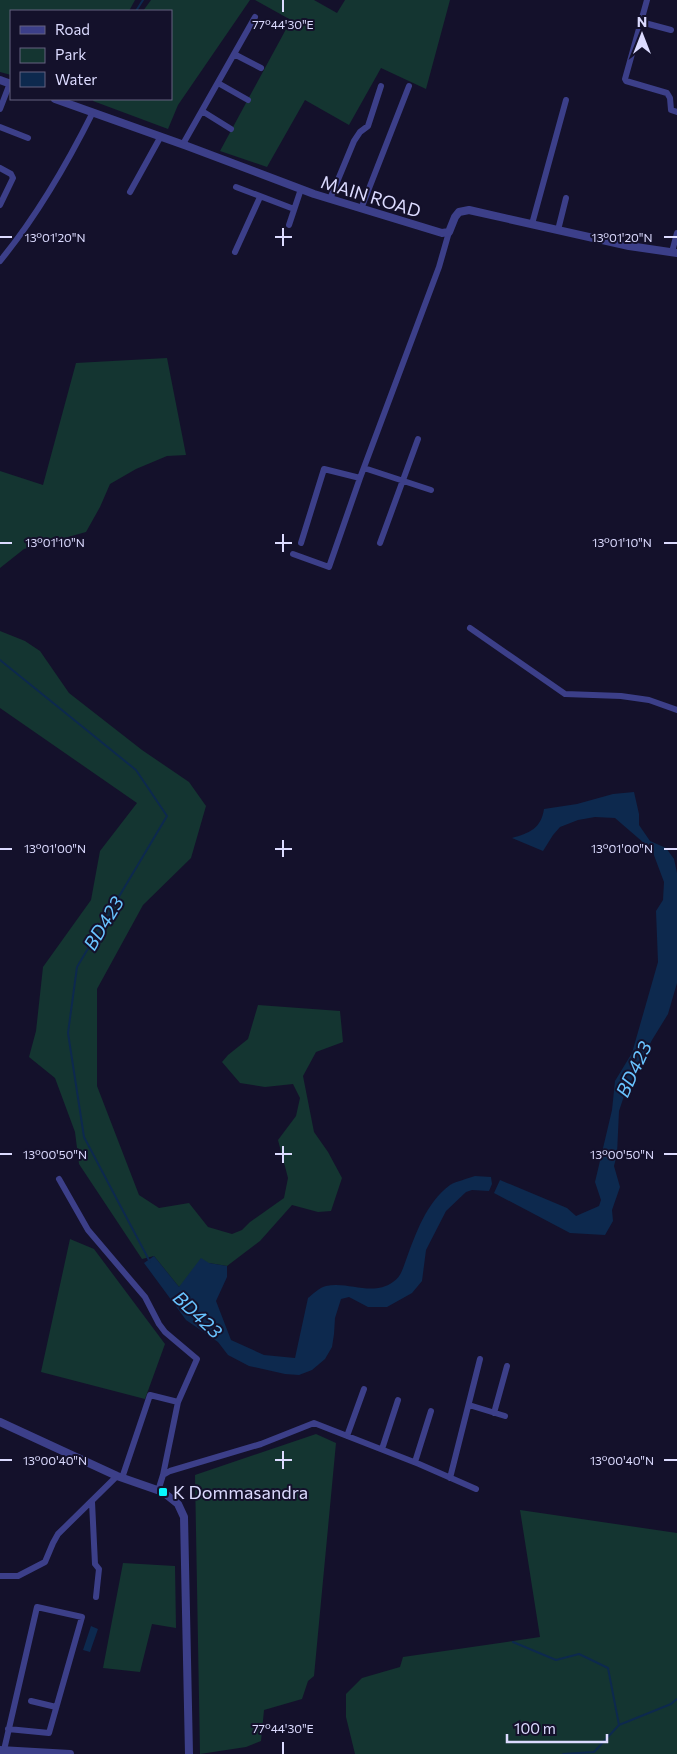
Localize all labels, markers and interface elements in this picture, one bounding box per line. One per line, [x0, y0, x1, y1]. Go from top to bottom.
legend [10, 10, 172, 100]
north arrow [617, 10, 667, 60]
text: N [637, 13, 647, 30]
text: 77°44'30"E [252, 17, 314, 31]
text: Road [55, 20, 90, 38]
text: Park [55, 45, 86, 63]
text: Water [55, 70, 97, 88]
street label: MAIN ROAD [318, 170, 424, 222]
text: 13°01'20"N [25, 230, 85, 244]
text: 13°01'20"N [592, 230, 652, 244]
text: 13°01'10"N [25, 535, 85, 549]
text: 13°01'10"N [592, 535, 652, 549]
text: 13°01'00"N [24, 841, 86, 855]
text: 13°01'00"N [591, 841, 653, 855]
water label: BD423 [78, 892, 128, 954]
water label: BD423 [610, 1037, 656, 1100]
text: 13°00'50"N [23, 1147, 87, 1161]
text: 13°00'50"N [590, 1147, 654, 1161]
water label: BD423 [169, 1286, 227, 1343]
text: 13°00'40"N [23, 1453, 87, 1467]
text: 13°00'40"N [590, 1453, 654, 1467]
place label: K Dommasandra [173, 1481, 308, 1503]
marker: K Dommasandra [157, 1486, 169, 1498]
scale bar [507, 1712, 607, 1744]
text: 100 m [514, 1719, 556, 1737]
text: 77°44'30"E [252, 1721, 314, 1735]

